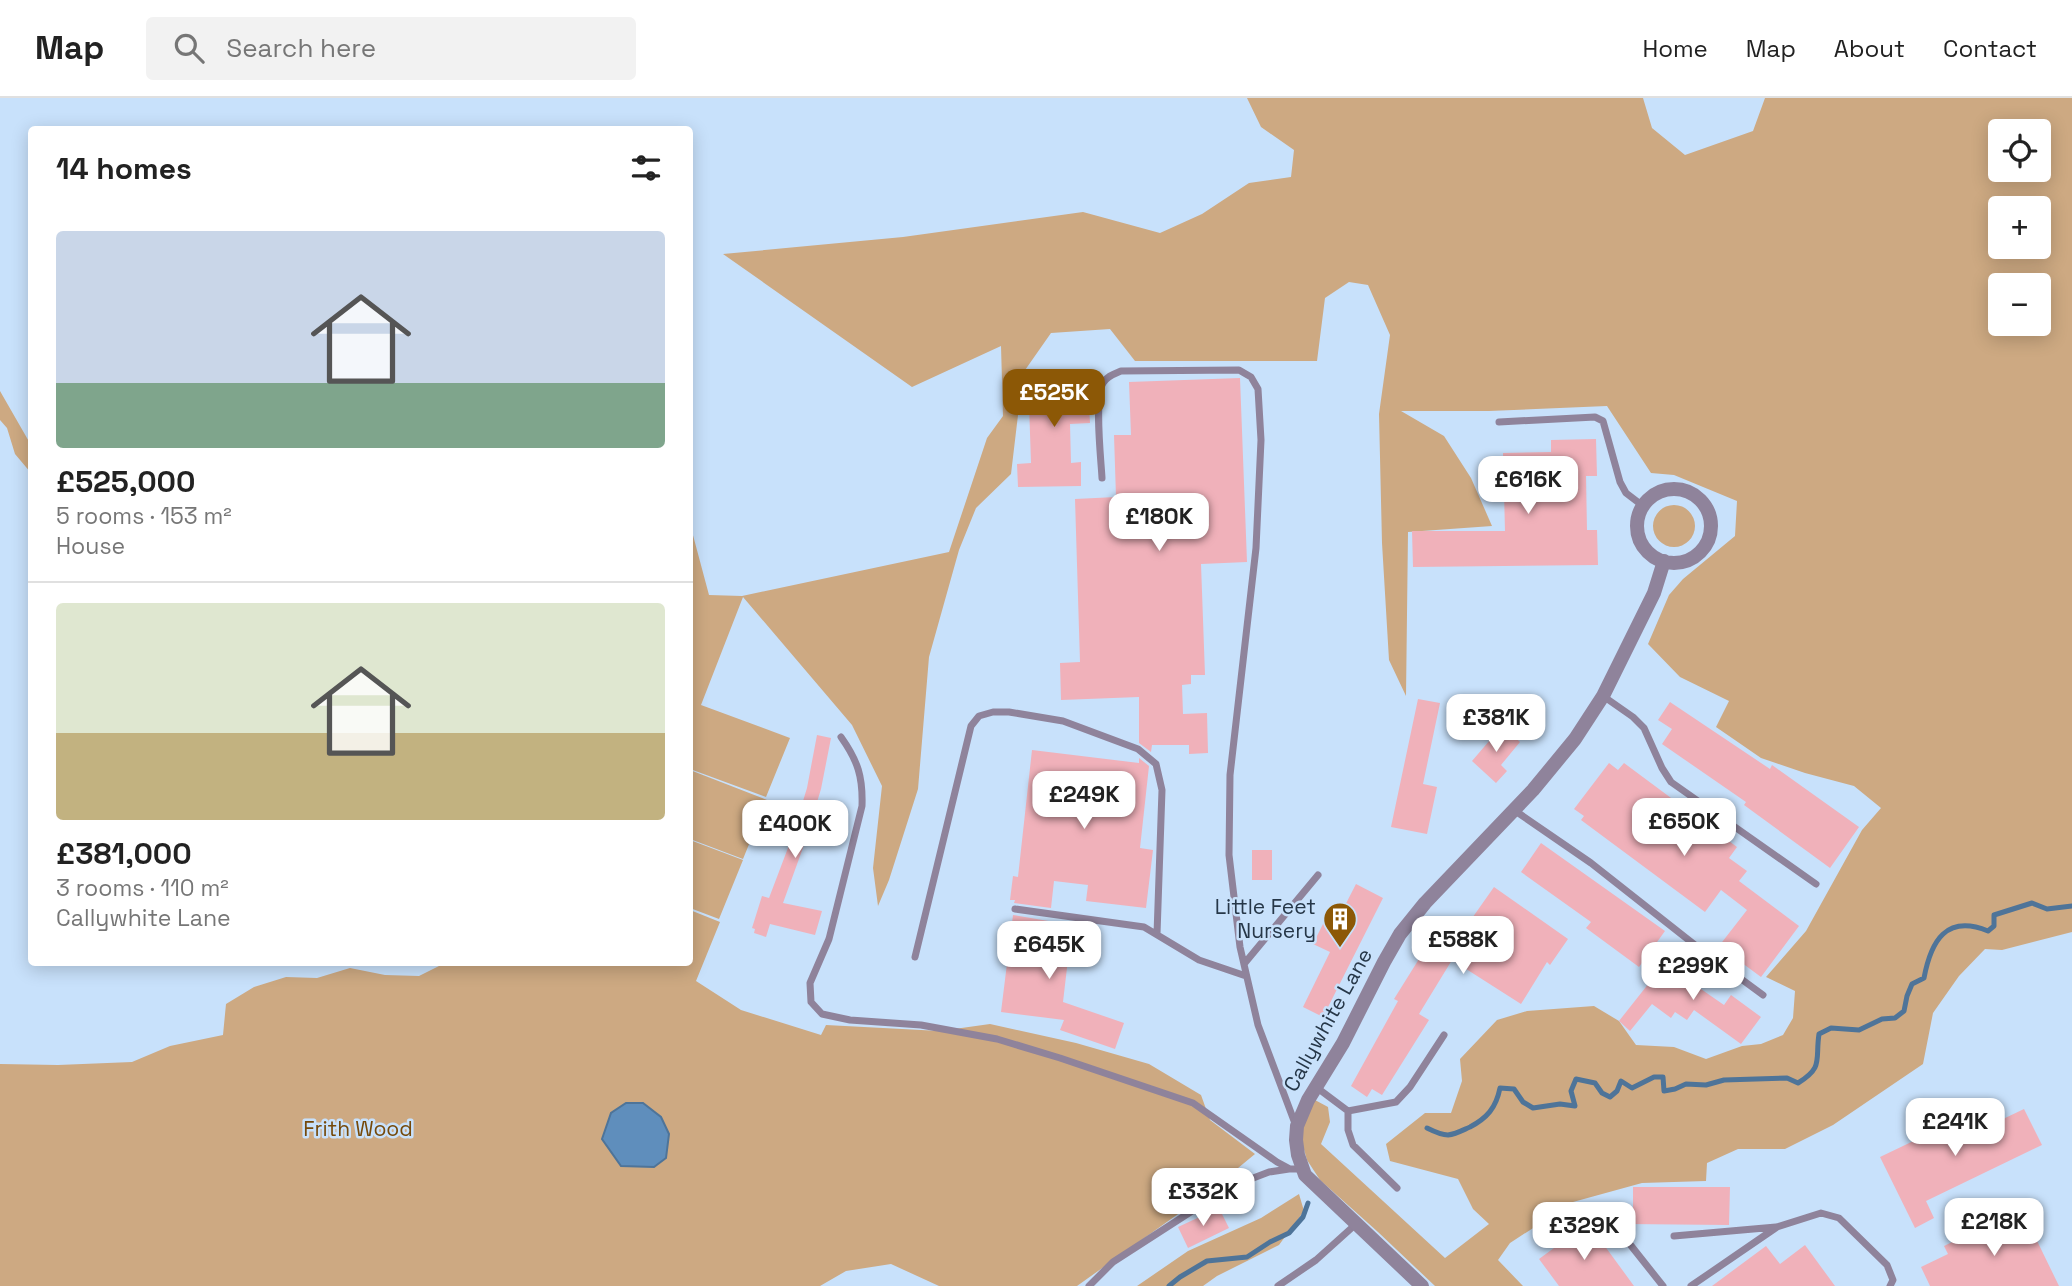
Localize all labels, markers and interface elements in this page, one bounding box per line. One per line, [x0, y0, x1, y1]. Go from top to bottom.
search box [146, 17, 636, 80]
text: Map [35, 27, 104, 69]
icon: search [170, 29, 208, 67]
text: Search here [226, 31, 376, 65]
text: Home [1642, 33, 1708, 64]
text: Map [1746, 33, 1796, 64]
text: About [1834, 33, 1905, 64]
text: Contact [1943, 33, 2037, 64]
map controls [1988, 119, 2051, 336]
button: locate [1988, 119, 2051, 182]
text: 14 homes [56, 149, 192, 188]
icon: filters [627, 149, 665, 187]
button: + [1988, 196, 2051, 259]
button: − [1988, 273, 2051, 336]
icon: home [298, 276, 424, 402]
pin: £525K [1005, 370, 1103, 429]
text: £525K [1019, 377, 1089, 407]
pin: £616K [1479, 456, 1577, 516]
text: £525,000 [56, 462, 196, 501]
text: £616K [1494, 464, 1562, 494]
pin: £180K [1110, 494, 1208, 553]
text: 5 rooms · 153 m² [56, 501, 232, 531]
text: £180K [1125, 501, 1193, 531]
text: House [56, 531, 125, 561]
icon: home [298, 648, 424, 774]
pin: £381K [1447, 694, 1545, 754]
text: £381K [1462, 702, 1530, 732]
pin: £249K [1035, 772, 1133, 831]
text: £249K [1048, 779, 1120, 809]
pin: £650K [1635, 798, 1733, 858]
pin: £400K [746, 800, 844, 860]
text: £650K [1648, 806, 1720, 836]
text: £400K [758, 808, 832, 838]
text: £381,000 [56, 834, 192, 873]
text: 3 rooms · 110 m² [56, 873, 229, 903]
place label: Little Feet Nursery [1215, 893, 1316, 944]
building icon: Little Feet Nursery [1321, 900, 1359, 949]
text: Callywhite Lane [56, 903, 231, 933]
pin: £588K [1414, 916, 1512, 976]
pin: £645K [1000, 922, 1098, 981]
text: £588K [1428, 924, 1498, 954]
text: £645K [1013, 929, 1085, 959]
pin: £299K [1644, 942, 1742, 1002]
street label: Callywhite Lane [1277, 943, 1378, 1096]
text: £299K [1657, 950, 1729, 980]
pin: £241K [1906, 1098, 2004, 1158]
text: £241K [1922, 1106, 1988, 1136]
park label: Frith Wood [303, 1115, 413, 1142]
pin: £332K [1154, 1168, 1252, 1228]
text: £332K [1168, 1176, 1238, 1206]
pin: £218K [1945, 1198, 2043, 1258]
pin: £329K [1535, 1202, 1633, 1262]
text: £218K [1961, 1206, 2027, 1236]
text: £329K [1549, 1210, 1619, 1240]

